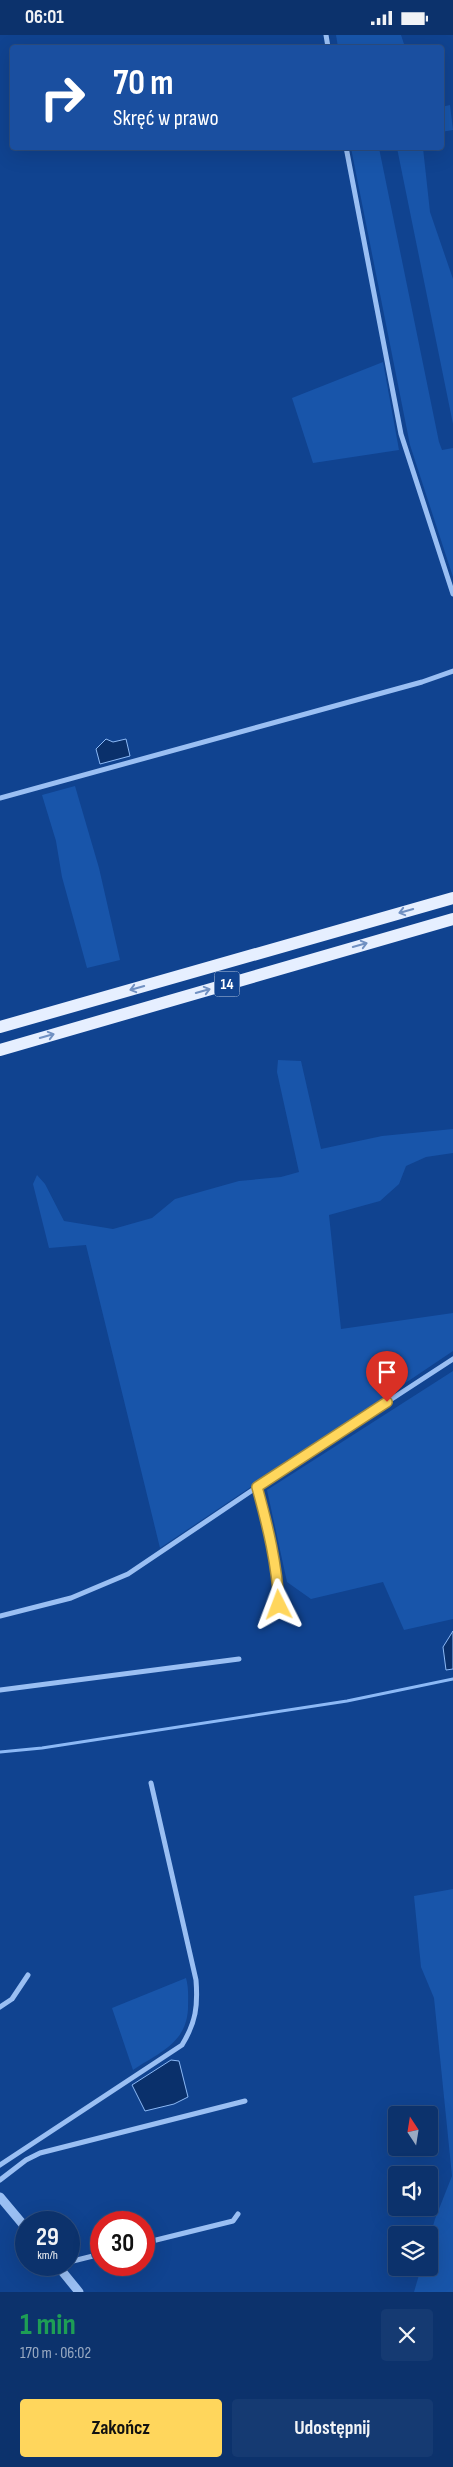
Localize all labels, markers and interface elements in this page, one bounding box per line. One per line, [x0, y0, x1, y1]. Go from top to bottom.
text: 06:01 [25, 6, 64, 29]
text: 70 m [113, 62, 173, 105]
icon: right [30, 65, 95, 130]
text: Skręć w prawo [113, 105, 219, 132]
one-way arrow [399, 907, 415, 917]
one-way arrow [351, 940, 367, 950]
road number: 14 [214, 971, 240, 997]
one-way arrow [130, 983, 146, 993]
one-way arrow [195, 985, 211, 995]
one-way arrow [39, 1030, 55, 1040]
pin [366, 1351, 408, 1402]
icon: arrive [373, 1358, 401, 1386]
position arrow [252, 1578, 304, 1630]
north arrow [388, 2106, 438, 2156]
map controls [388, 2106, 438, 2276]
button: sound [388, 2166, 438, 2216]
speed limit sign: 30 [90, 2211, 155, 2276]
text: 29 [36, 2222, 59, 2253]
button: layers [388, 2226, 438, 2276]
text: km/h [37, 2248, 58, 2263]
text: 1 min [20, 2307, 76, 2343]
button: close [381, 2309, 433, 2361]
text: 170 m · 06:02 [20, 2344, 91, 2363]
button: Zakończ [20, 2399, 222, 2457]
button: Udostępnij [232, 2399, 433, 2457]

